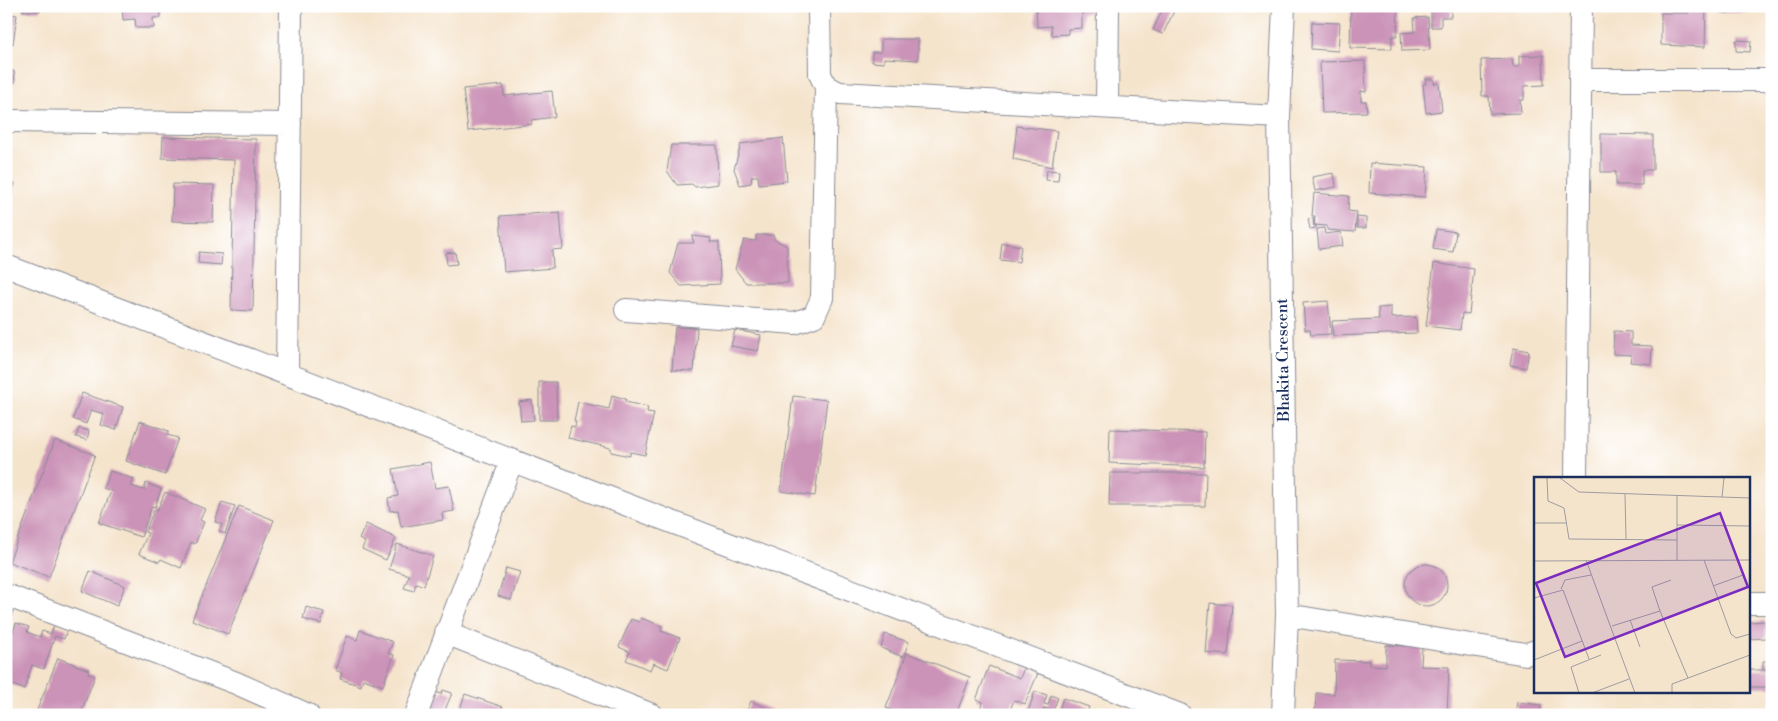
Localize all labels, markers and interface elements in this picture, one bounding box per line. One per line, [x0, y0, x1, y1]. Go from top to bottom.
street label: Bhakita Crescent [1272, 298, 1294, 423]
inset map [1534, 477, 1750, 694]

